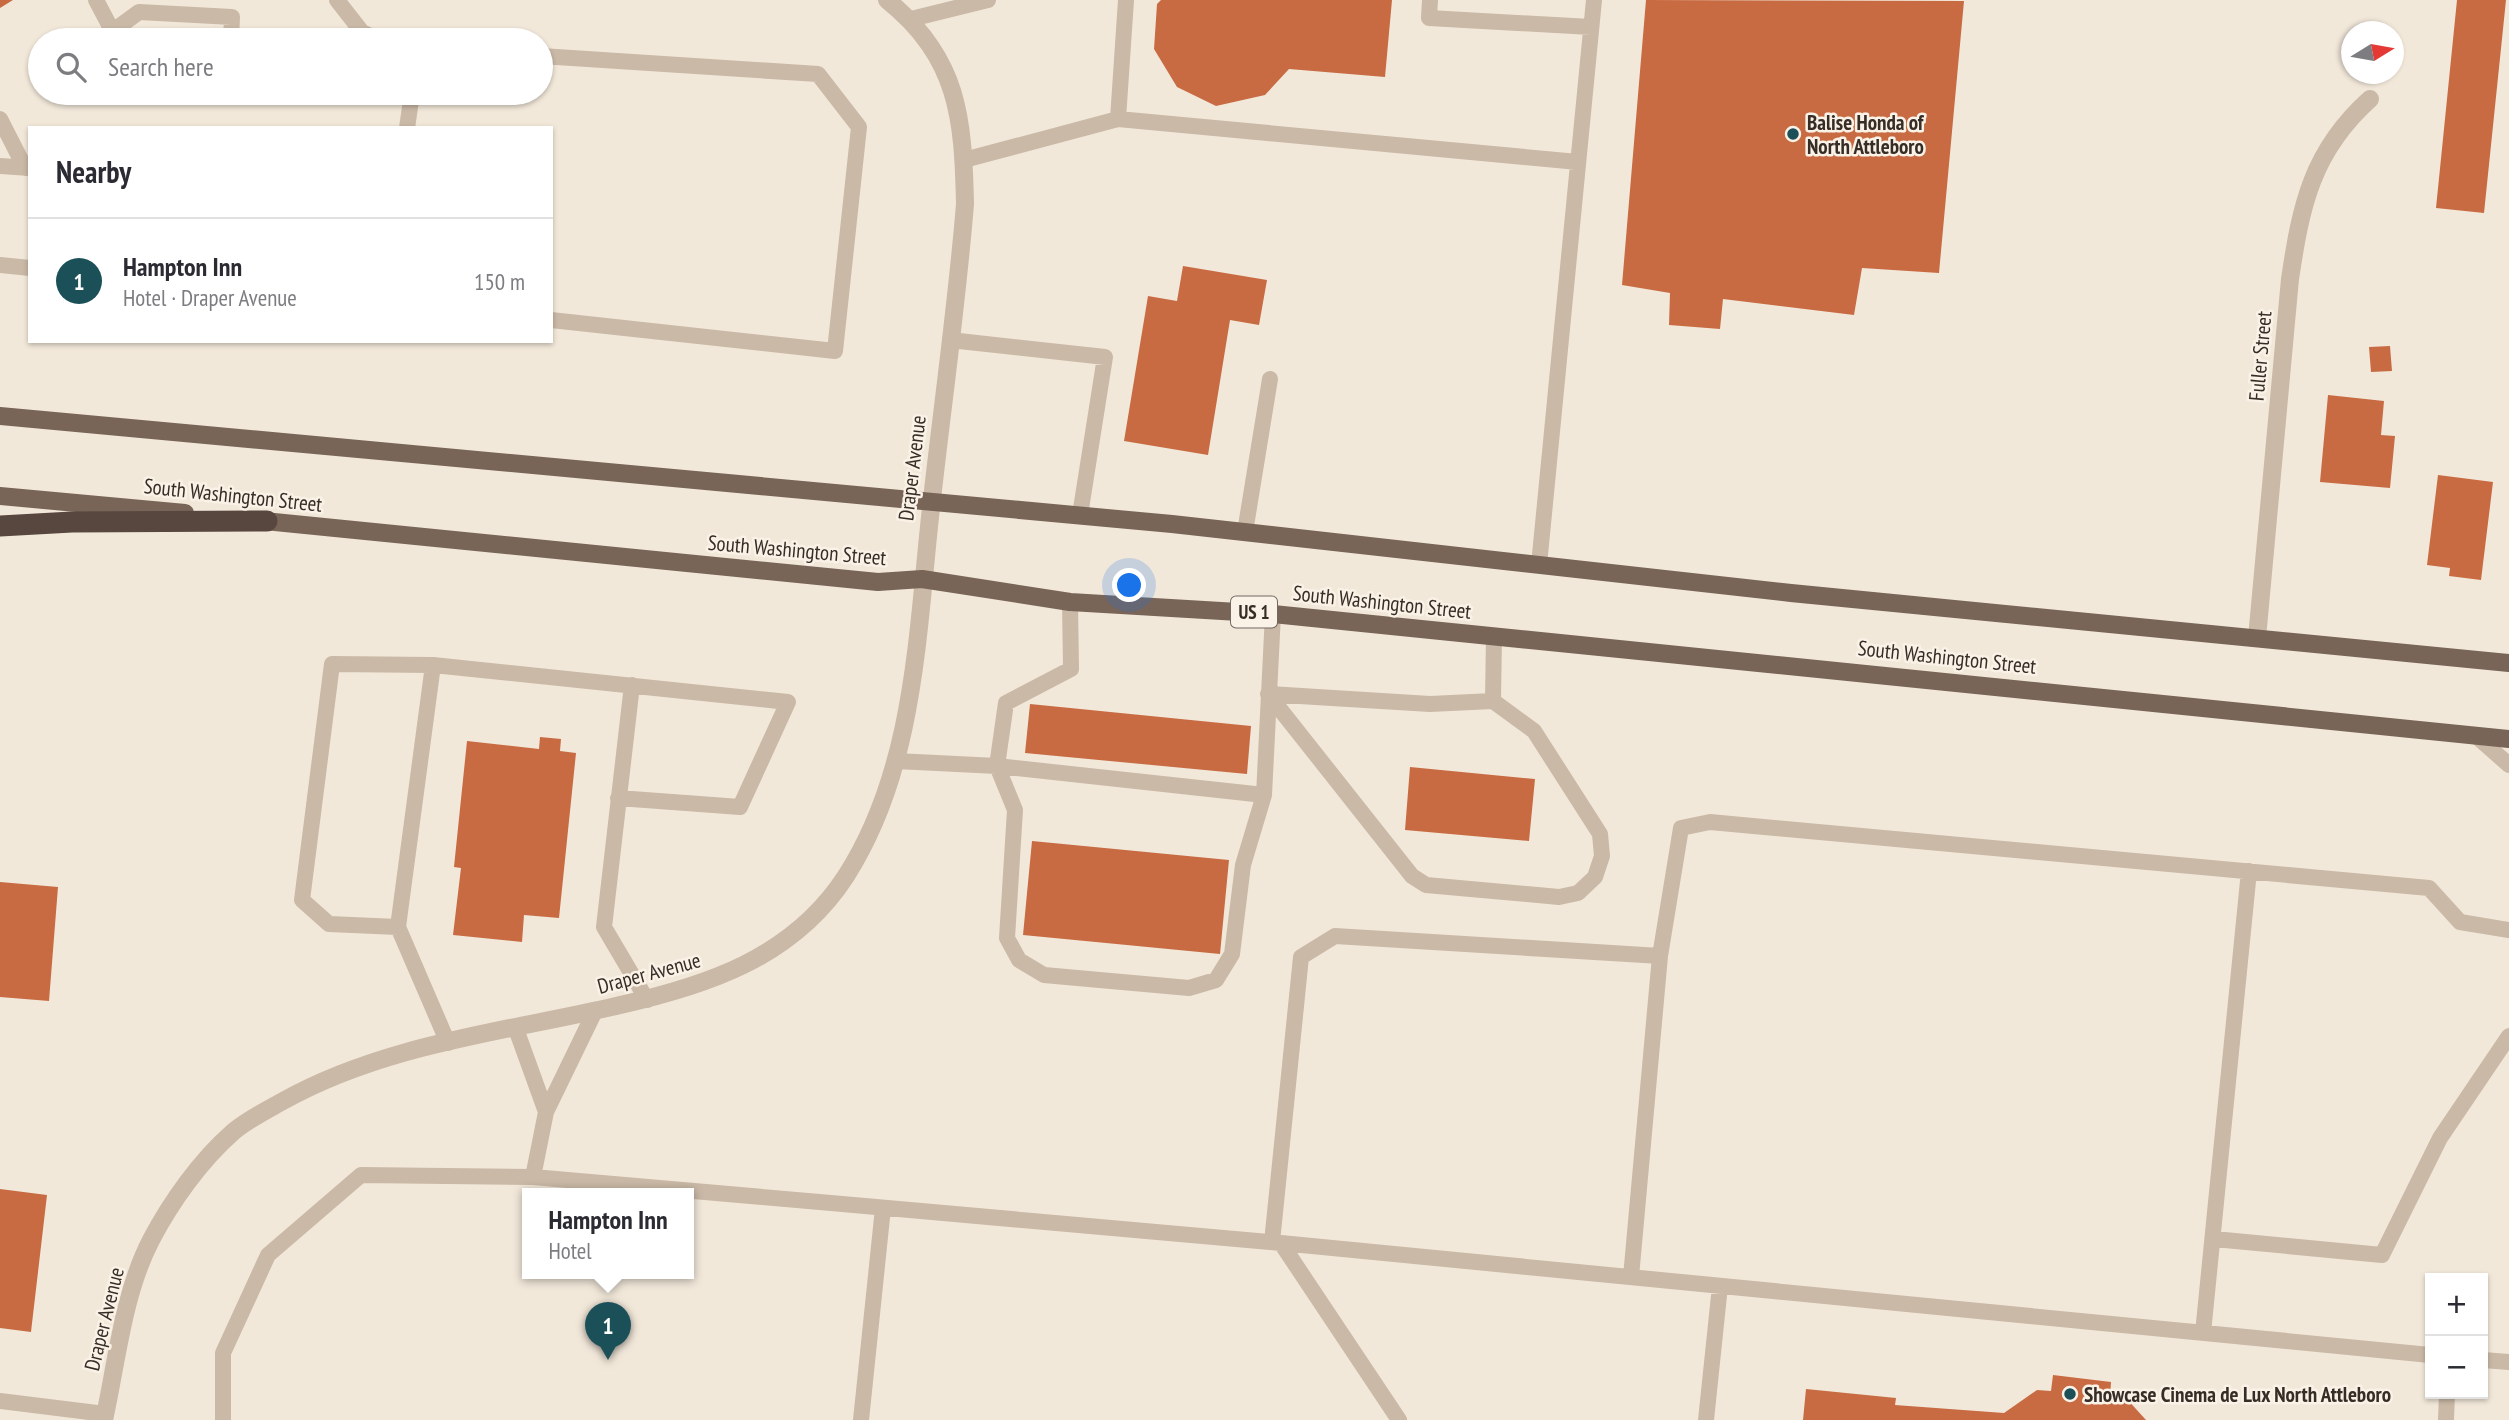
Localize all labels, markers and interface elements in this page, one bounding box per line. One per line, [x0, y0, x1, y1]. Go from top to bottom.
north arrow [2341, 21, 2404, 84]
search box [28, 28, 553, 105]
icon: search [52, 48, 90, 86]
text: Search here [108, 50, 214, 83]
place label: Balise Honda of North Attleboro [1807, 109, 1925, 160]
marker: Balise Honda of North Attleboro [1785, 126, 1801, 142]
text: Nearby [56, 152, 131, 191]
text: Hampton Inn [123, 250, 242, 283]
text: 1 [74, 267, 85, 296]
text: 150 m [474, 267, 525, 296]
text: Hotel · Draper Avenue [123, 283, 297, 312]
street label: Fuller Street [2243, 310, 2277, 402]
street label: Draper Avenue [892, 414, 932, 522]
street label: South Washington Street [143, 472, 324, 518]
street label: South Washington Street [707, 529, 888, 571]
your location [1112, 568, 1146, 602]
street label: South Washington Street [1292, 579, 1473, 625]
road number: US 1 [1231, 596, 1277, 628]
street label: South Washington Street [1857, 634, 2038, 680]
street label: Draper Avenue [594, 946, 704, 1000]
popup [522, 1188, 694, 1279]
text: Hampton Inn [548, 1203, 668, 1236]
text: Hotel [548, 1236, 592, 1265]
street label: Draper Avenue [78, 1264, 130, 1374]
map controls [2425, 1273, 2488, 1399]
button: + [2425, 1273, 2488, 1336]
pin: 1 [585, 1302, 631, 1360]
button: − [2425, 1336, 2488, 1399]
place label: Showcase Cinema de Lux North Attleboro [2084, 1381, 2391, 1408]
marker: Showcase Cinema de Lux North Attleboro [2062, 1386, 2078, 1402]

